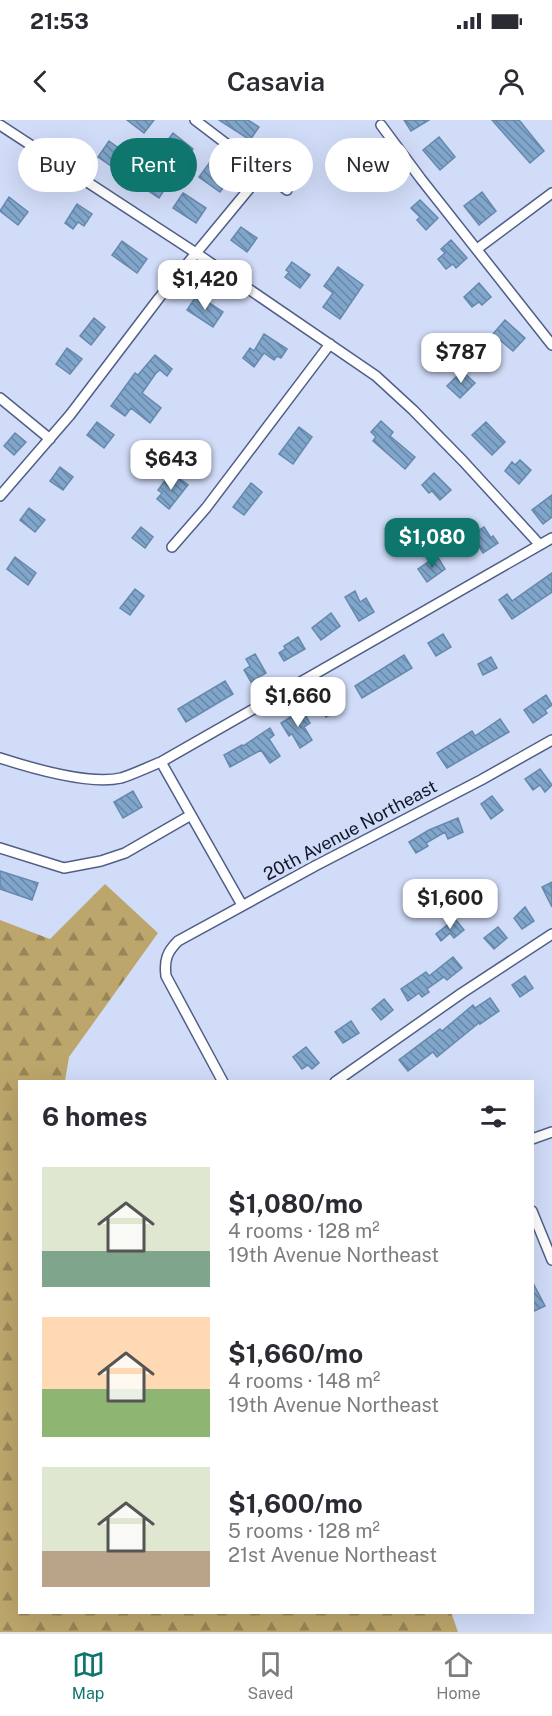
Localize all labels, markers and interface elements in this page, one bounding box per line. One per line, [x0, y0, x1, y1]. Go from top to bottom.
text: 21:53 [30, 8, 89, 34]
icon: back [24, 65, 57, 98]
text: Casavia [227, 65, 325, 97]
icon: person [495, 65, 528, 98]
chip: Buy [18, 138, 98, 192]
chip: Rent [110, 138, 197, 192]
chip: Filters [209, 138, 313, 192]
chip: New [325, 138, 411, 192]
pin: $1,420 [156, 260, 254, 311]
text: $1,420 [172, 267, 238, 291]
pin: $787 [425, 333, 497, 384]
text: $787 [435, 340, 487, 364]
pin: $643 [135, 440, 207, 491]
text: $643 [144, 447, 198, 471]
pin: $1,080 [383, 518, 481, 569]
text: $1,080 [399, 525, 465, 549]
pin: $1,660 [249, 677, 347, 728]
text: $1,660 [265, 684, 331, 708]
street label: 20th Avenue Northeast [260, 775, 440, 885]
pin: $1,600 [401, 879, 499, 930]
text: $1,600 [417, 886, 483, 910]
icon: filters [477, 1100, 510, 1133]
text: 6 homes [42, 1101, 147, 1132]
text: $1,080/mo [228, 1188, 363, 1219]
icon: home [90, 1191, 162, 1263]
text: 4 rooms · 128 m² [228, 1219, 380, 1243]
text: 19th Avenue Northeast [228, 1243, 439, 1267]
text: $1,660/mo [228, 1338, 363, 1369]
icon: home [90, 1341, 162, 1413]
text: 4 rooms · 148 m² [228, 1369, 380, 1393]
text: 19th Avenue Northeast [228, 1393, 439, 1417]
text: $1,600/mo [228, 1488, 363, 1519]
icon: home [90, 1491, 162, 1563]
text: 5 rooms · 128 m² [228, 1519, 380, 1543]
text: 21st Avenue Northeast [228, 1543, 437, 1567]
tab: Map [72, 1648, 105, 1703]
tab: Saved [248, 1648, 293, 1703]
tab: Home [436, 1648, 480, 1703]

